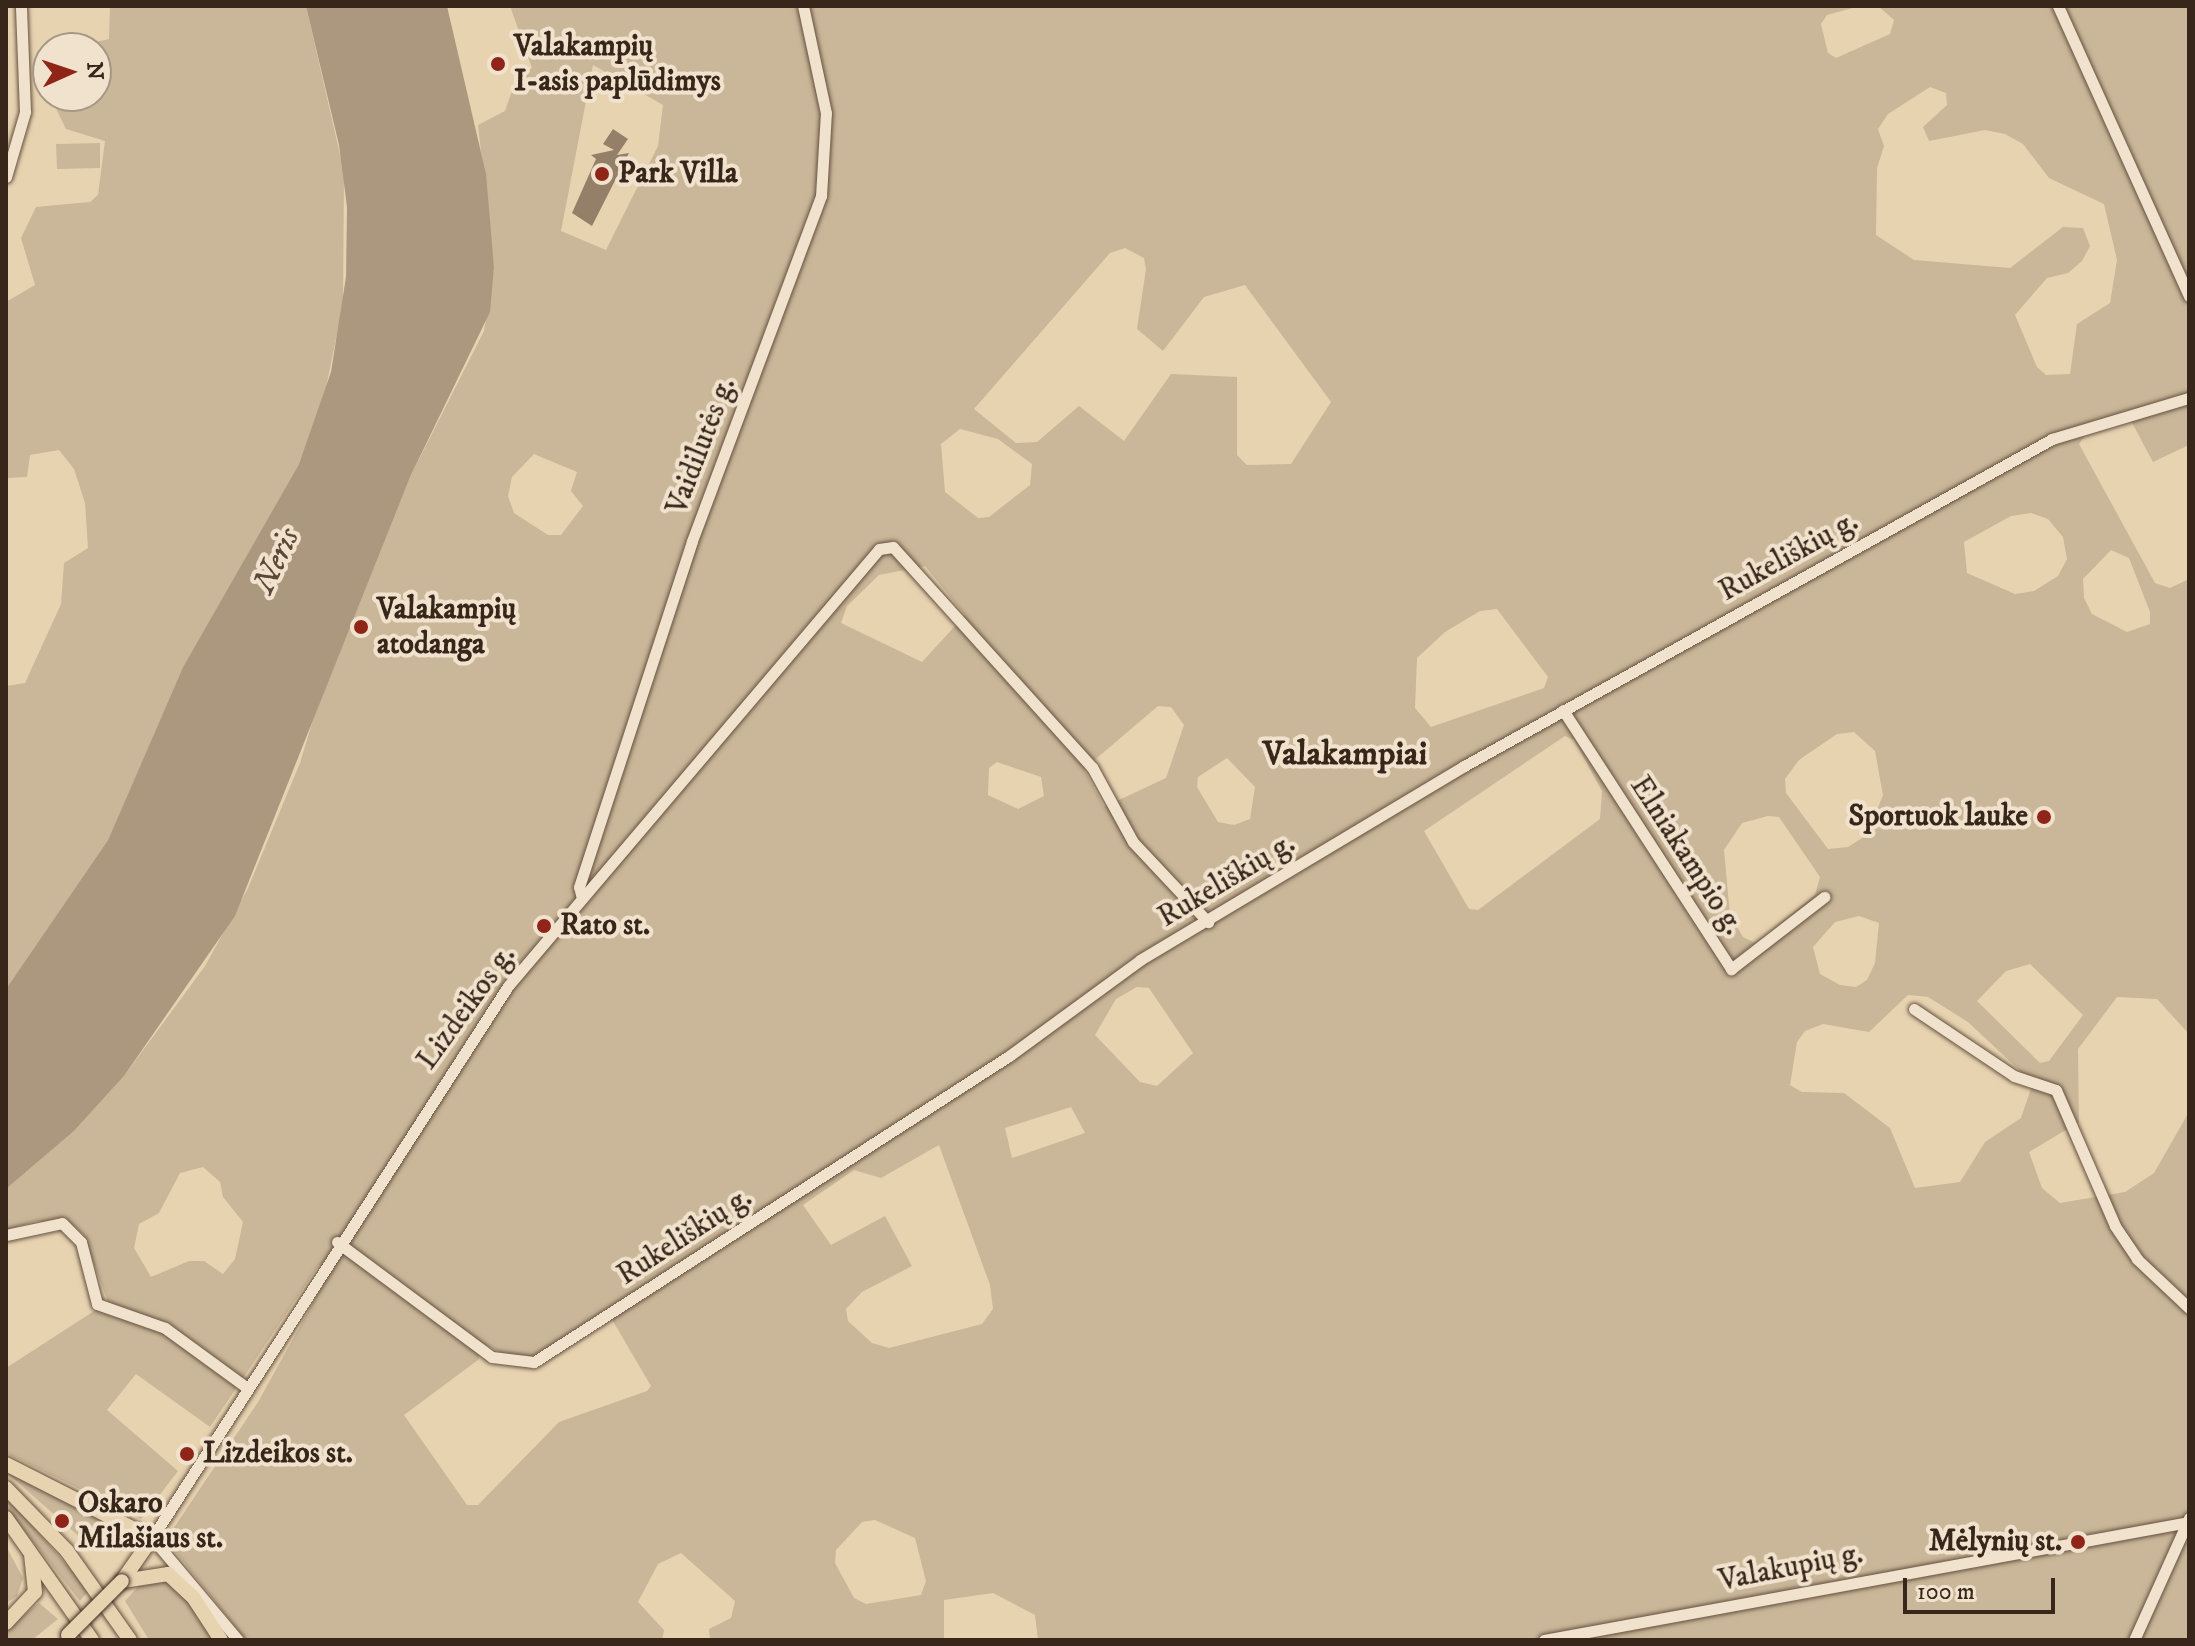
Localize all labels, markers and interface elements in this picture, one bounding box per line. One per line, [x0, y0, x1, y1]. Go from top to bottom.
place label: Valakampių I-asis paplūdimys [514, 29, 721, 100]
north arrow [32, 32, 112, 112]
marker: Valakampių I-asis paplūdimys [489, 55, 507, 73]
text: N [81, 61, 108, 81]
place label: Park Villa [618, 156, 738, 192]
marker: Park Villa [593, 165, 611, 183]
street label: Vaidilutės g. [659, 372, 745, 520]
street label: Rukeliškių g. [1713, 504, 1865, 610]
water label: Neris [245, 522, 309, 600]
place label: Valakampių atodanga [377, 592, 516, 662]
marker: Valakampių atodanga [352, 618, 370, 636]
district label: Valakampiai [1263, 735, 1427, 775]
street label: Elniakampio g. [1621, 770, 1751, 942]
place label: Sportuok lauke [1848, 799, 2028, 835]
marker: Sportuok lauke [2035, 808, 2053, 826]
street label: Rukeliškių g. [1152, 826, 1302, 936]
place label: Rato st. [560, 908, 650, 944]
marker: Rato st. [535, 917, 553, 935]
street label: Lizdeikos g. [410, 939, 524, 1077]
street label: Rukeliškių g. [611, 1180, 759, 1294]
place label: Lizdeikos st. [203, 1436, 353, 1472]
marker: Lizdeikos st. [178, 1445, 196, 1463]
place label: Oskaro Milašiaus st. [78, 1486, 223, 1556]
marker: Oskaro Milašiaus st. [53, 1512, 71, 1530]
place label: Mėlynių st. [1929, 1524, 2062, 1560]
marker: Mėlynių st. [2069, 1533, 2087, 1551]
street label: Valakupių g. [1716, 1536, 1866, 1600]
scale bar [1907, 1562, 2059, 1612]
text: 100 m [1917, 1577, 1975, 1607]

